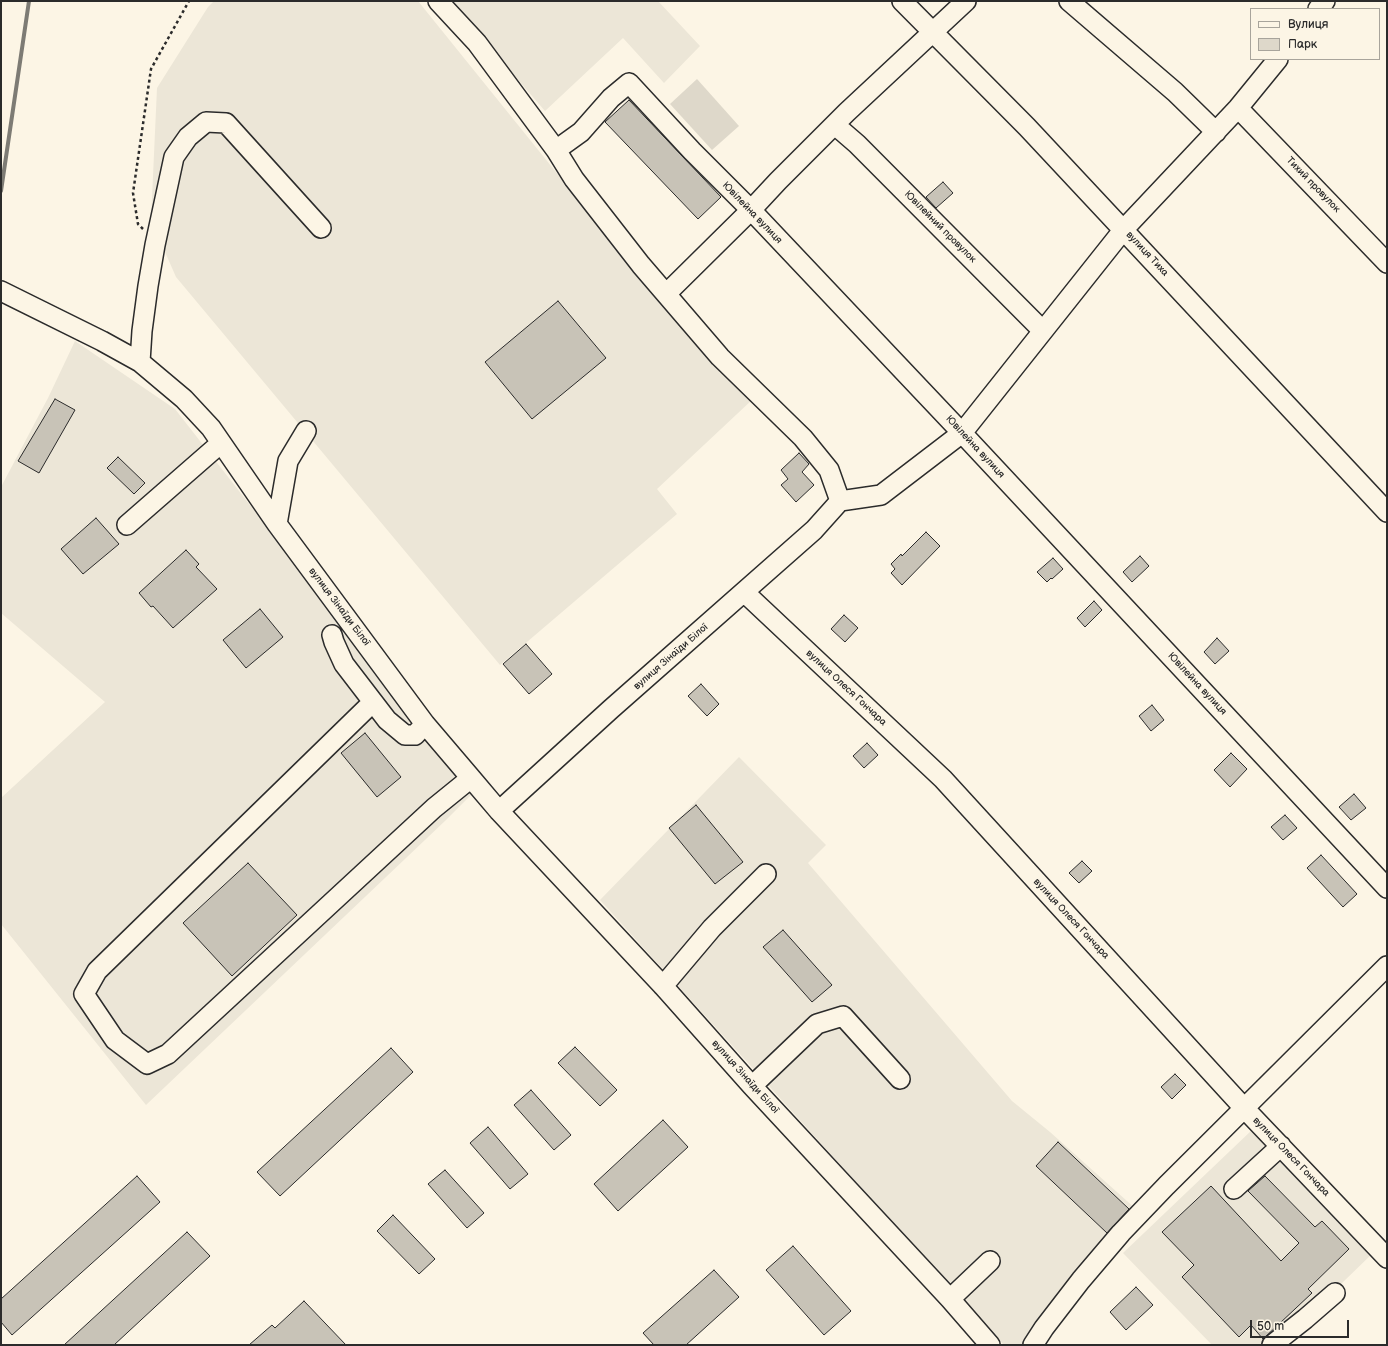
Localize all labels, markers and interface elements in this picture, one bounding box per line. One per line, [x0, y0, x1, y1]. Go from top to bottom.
legend [1250, 8, 1380, 60]
text: Вулиця [1288, 17, 1328, 32]
text: Парк [1288, 37, 1317, 52]
street label: Тихий провулок [1283, 155, 1343, 215]
street label: Ювілейна вулиця [719, 180, 785, 246]
street label: Ювілейний провулок [902, 189, 978, 265]
street label: вулиця Тиха [1123, 229, 1171, 279]
street label: Ювілейна вулиця [943, 413, 1007, 481]
street label: вулиця Зінаїди Білої [306, 566, 372, 648]
street label: вулиця Зінаїди Білої [631, 621, 711, 693]
street label: вулиця Олеся Гончара [803, 648, 889, 728]
street label: Ювілейна вулиця [1165, 650, 1229, 718]
street label: вулиця Олеся Гончара [1031, 876, 1111, 962]
street label: вулиця Зінаїди Білої [709, 1038, 781, 1116]
street label: вулиця Олеся Гончара [1250, 1115, 1332, 1199]
scale bar [1252, 1312, 1351, 1338]
text: 50 m [1257, 1319, 1284, 1334]

